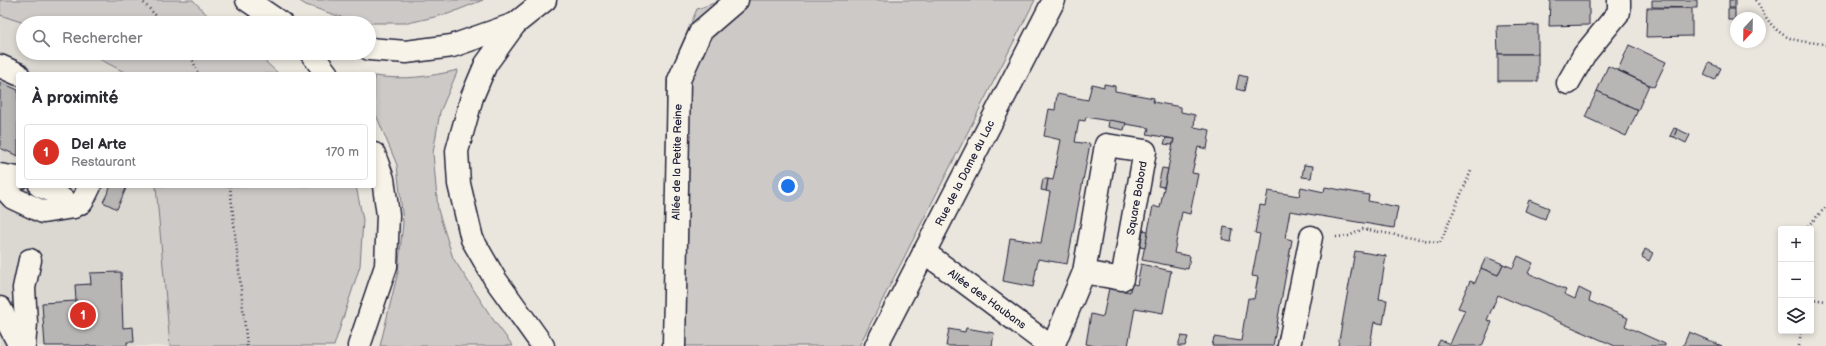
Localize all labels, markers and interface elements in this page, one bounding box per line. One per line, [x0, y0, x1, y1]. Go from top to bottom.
north arrow [1730, 12, 1766, 48]
search box [16, 16, 376, 60]
icon: search [30, 27, 52, 49]
text: Rechercher [62, 29, 142, 48]
text: À proximité [32, 88, 118, 108]
street label: Allée de la Petite Reine [669, 103, 685, 220]
street label: Rue de la Dame du Lac [933, 118, 997, 228]
text: Del Arte [71, 135, 126, 154]
text: 1 [43, 144, 49, 160]
text: 170 m [326, 144, 359, 160]
text: Restaurant [71, 154, 136, 170]
street label: Square Babord [1124, 160, 1150, 236]
your location [778, 176, 798, 196]
map controls [1778, 226, 1814, 334]
button: + [1778, 226, 1814, 262]
button: − [1778, 262, 1814, 298]
street label: Allée des Haubans [945, 266, 1029, 332]
button: layers [1778, 298, 1814, 334]
pin: 1 [70, 300, 96, 330]

